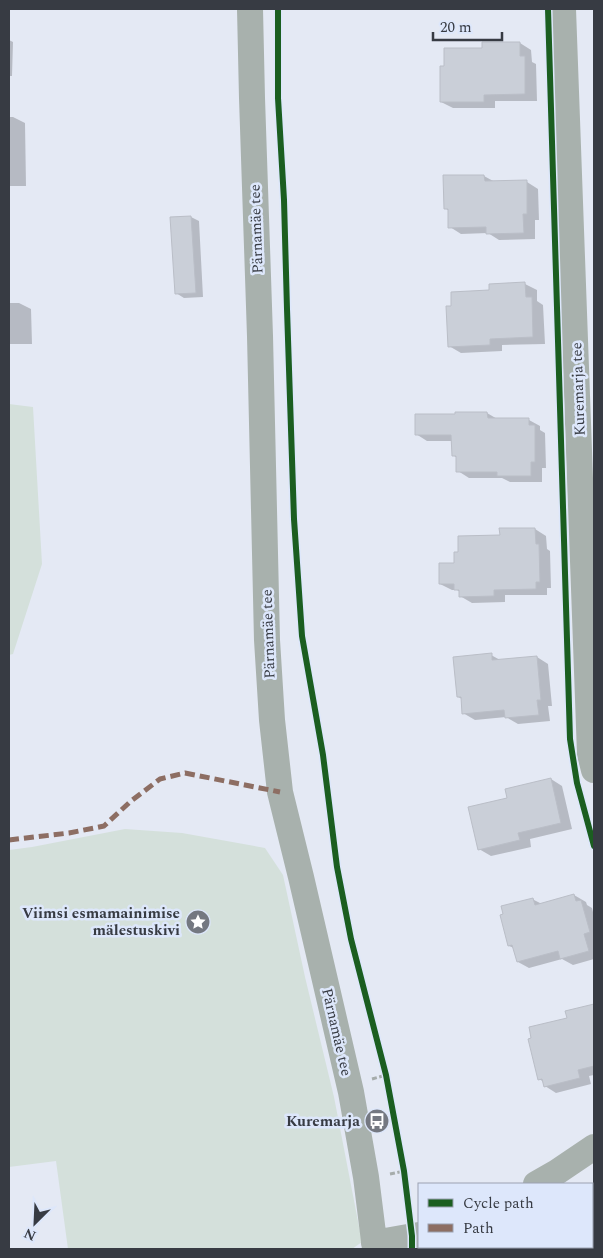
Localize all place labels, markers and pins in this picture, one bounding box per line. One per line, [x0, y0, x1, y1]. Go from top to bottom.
place label: Viimsi esmamainimise mälestuskivi [22, 902, 180, 942]
place icon: Viimsi esmamainimise mälestuskivi [185, 909, 211, 935]
bus stop icon: Kuremarja [364, 1108, 390, 1134]
place label: Kuremarja [286, 1110, 360, 1133]

